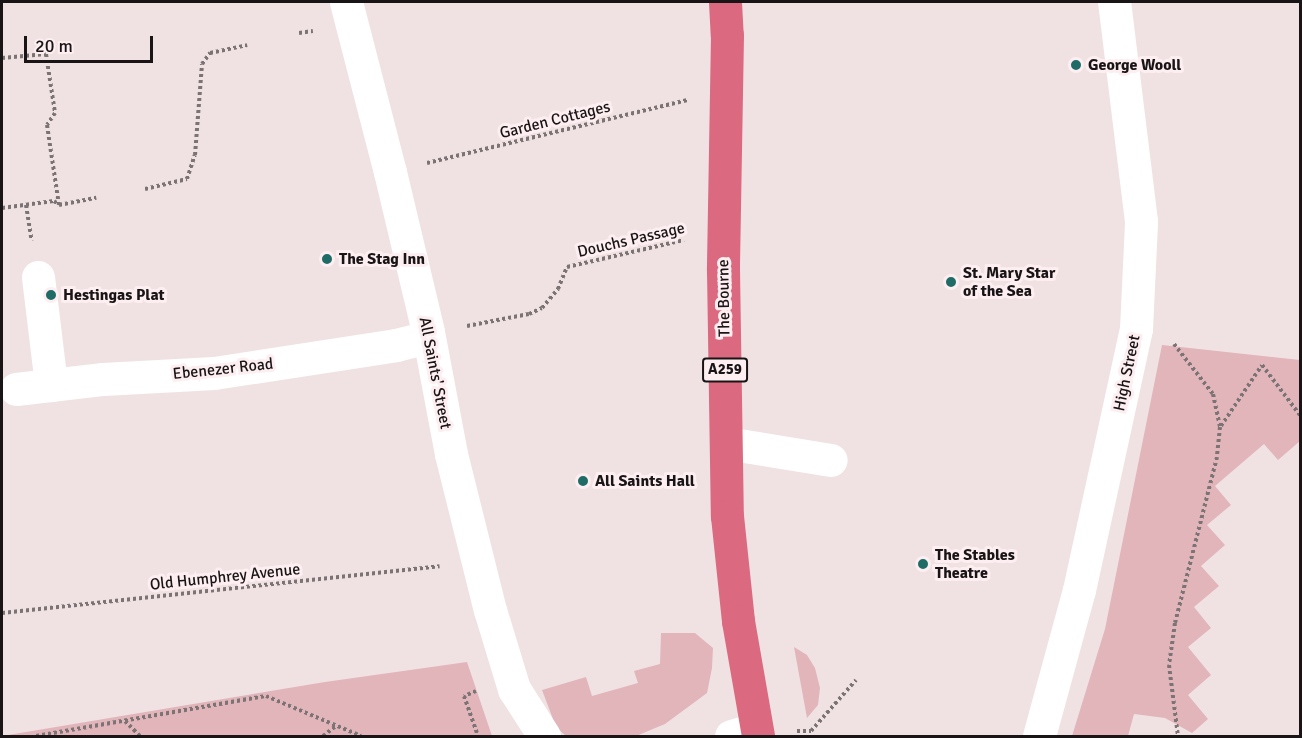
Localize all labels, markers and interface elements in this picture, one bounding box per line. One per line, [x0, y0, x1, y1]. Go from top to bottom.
scale bar [27, 24, 156, 62]
text: 20 m [35, 35, 73, 57]
place label: George Wooll [1088, 55, 1181, 75]
marker: George Wooll [1069, 58, 1083, 72]
street label: Garden Cottages [498, 97, 612, 143]
street label: Douchs Passage [575, 218, 687, 262]
place label: The Stag Inn [339, 249, 425, 269]
marker: The Stag Inn [320, 252, 334, 266]
street label: The Bourne [714, 259, 734, 337]
place label: St. Mary Star of the Sea [963, 263, 1055, 301]
marker: St. Mary Star of the Sea [944, 275, 958, 289]
place label: Hestingas Plat [63, 285, 164, 305]
marker: Hestingas Plat [44, 288, 58, 302]
street label: All Saints' Street [415, 315, 455, 431]
street label: High Street [1110, 333, 1144, 413]
street label: Ebenezer Road [172, 354, 274, 384]
road number: A259 [701, 358, 749, 382]
place label: All Saints Hall [595, 471, 695, 491]
marker: All Saints Hall [576, 474, 590, 488]
place label: The Stables Theatre [935, 545, 1015, 583]
marker: The Stables Theatre [916, 557, 930, 571]
street label: Old Humphrey Avenue [149, 560, 301, 594]

